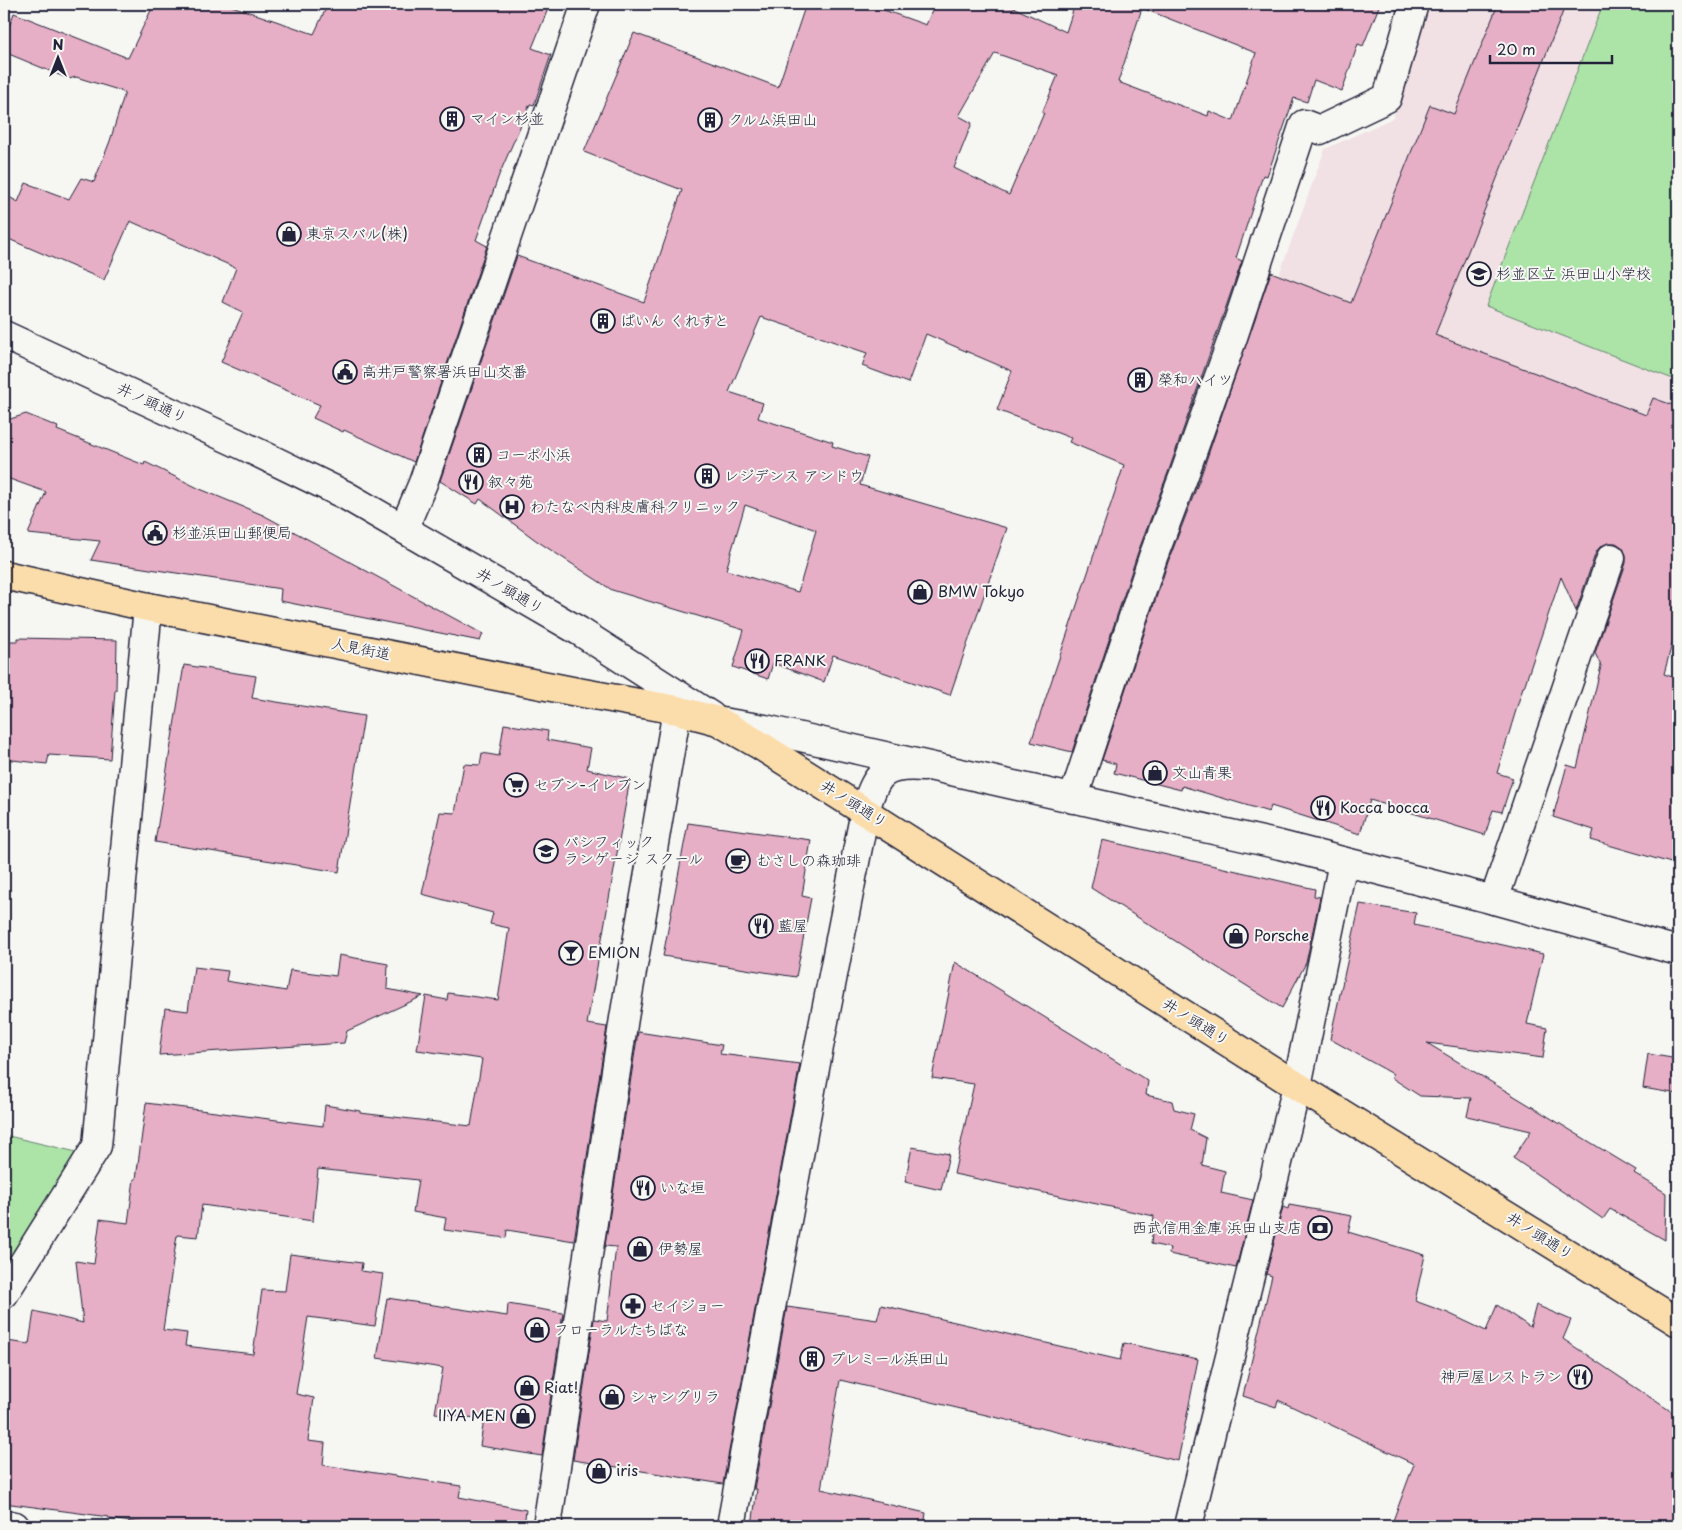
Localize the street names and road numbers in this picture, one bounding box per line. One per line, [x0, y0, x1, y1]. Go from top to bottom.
street label: 井ノ頭通り [114, 375, 191, 428]
street label: 井ノ頭通り [473, 561, 549, 619]
street label: 人見街道 [330, 631, 393, 665]
street label: 井ノ頭通り [817, 773, 893, 832]
street label: 井ノ頭通り [1159, 991, 1235, 1050]
street label: 井ノ頭通り [1503, 1205, 1579, 1264]

